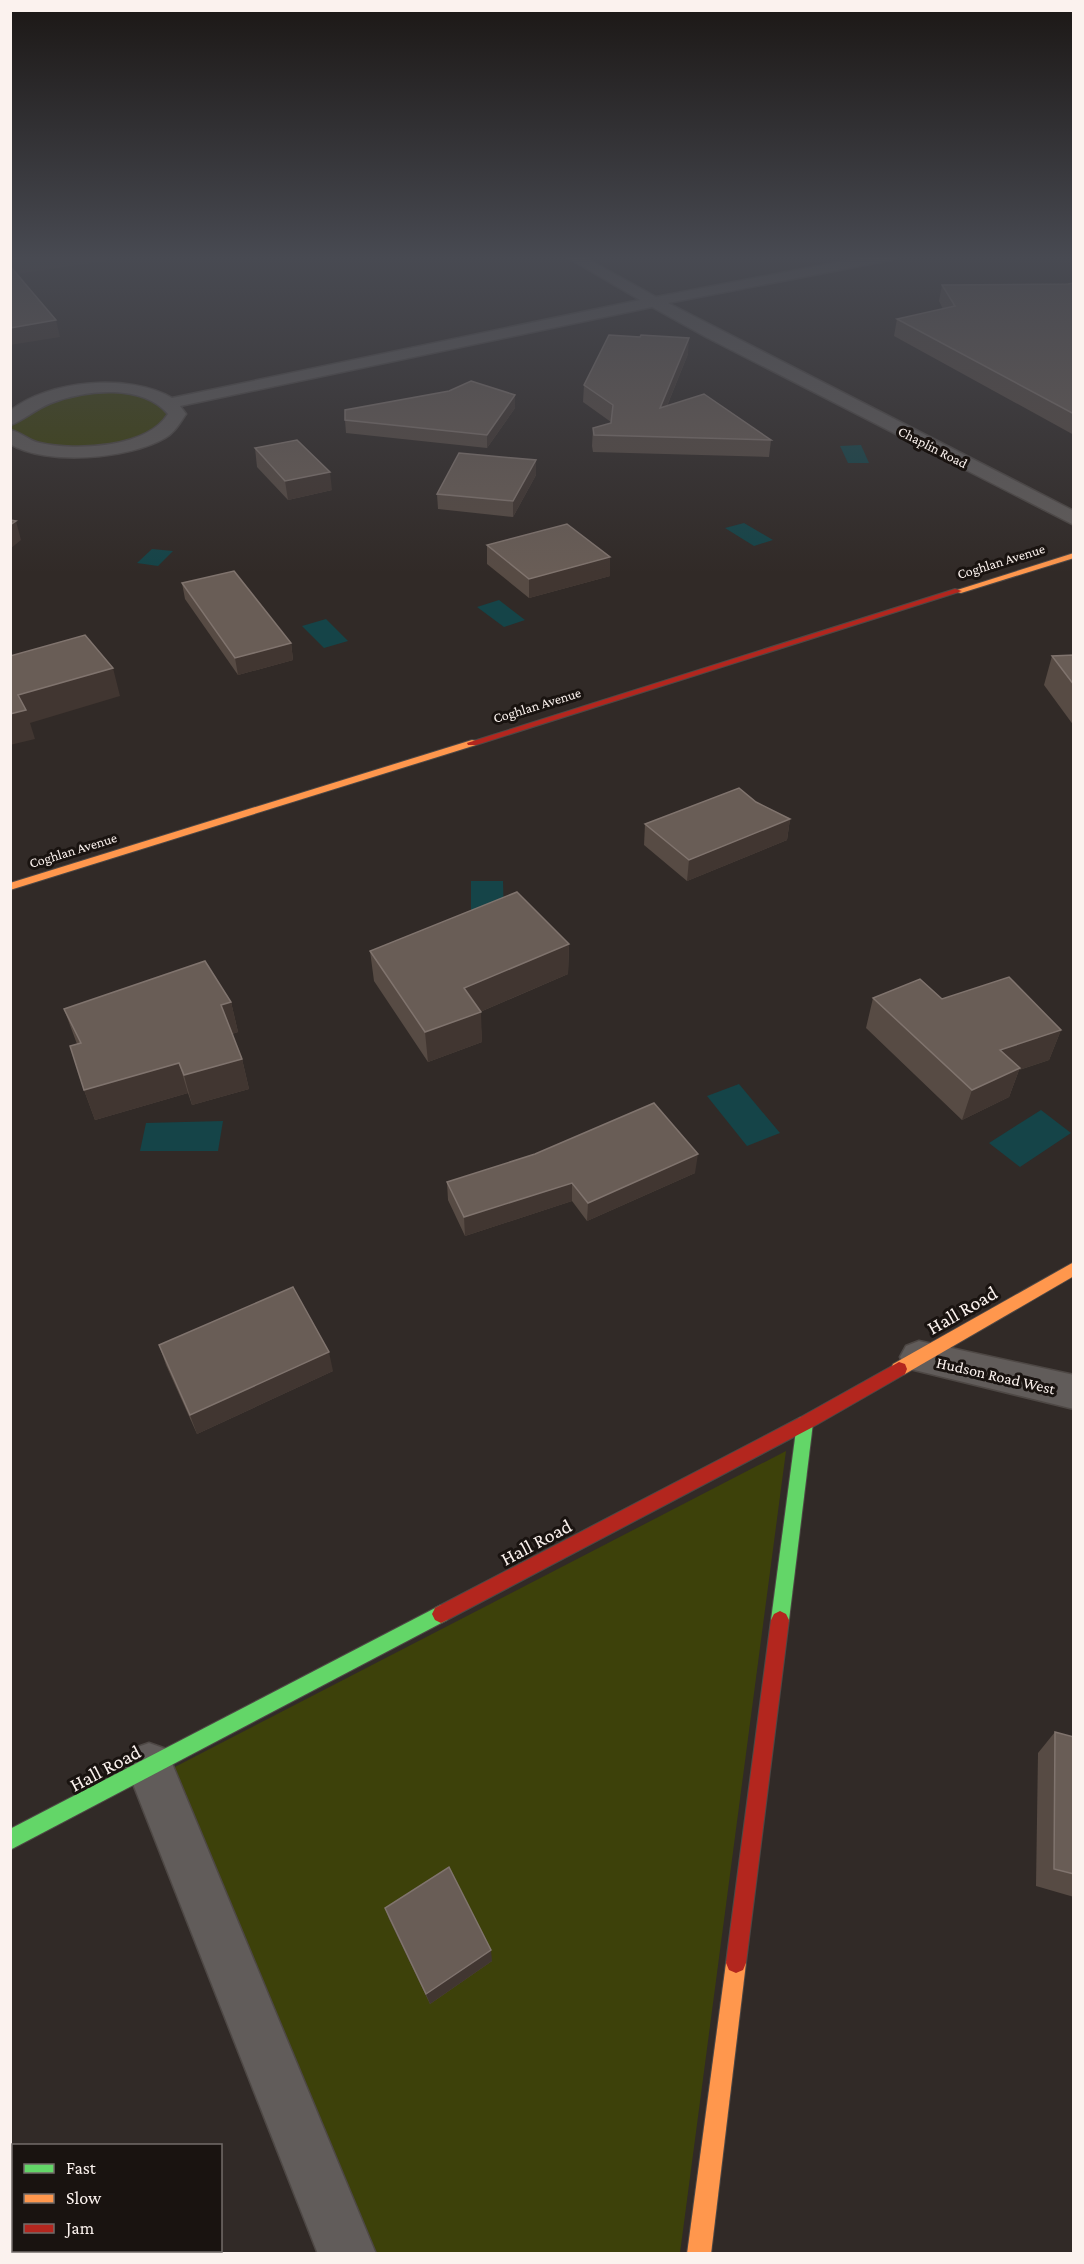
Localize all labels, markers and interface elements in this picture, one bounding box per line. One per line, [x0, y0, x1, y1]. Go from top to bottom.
street label: Chaplin Road [896, 423, 971, 472]
street label: Coghlan Avenue [955, 540, 1047, 582]
street label: Coghlan Avenue [491, 684, 583, 726]
street label: Coghlan Avenue [27, 829, 119, 871]
street label: Hall Road [923, 1281, 1001, 1339]
street label: Hudson Road West [935, 1354, 1058, 1398]
street label: Hall Road [497, 1514, 576, 1570]
street label: Hall Road [66, 1740, 145, 1796]
legend [12, 2144, 222, 2252]
text: Fast [66, 2158, 97, 2178]
text: Slow [66, 2188, 102, 2208]
text: Jam [64, 2218, 95, 2238]

